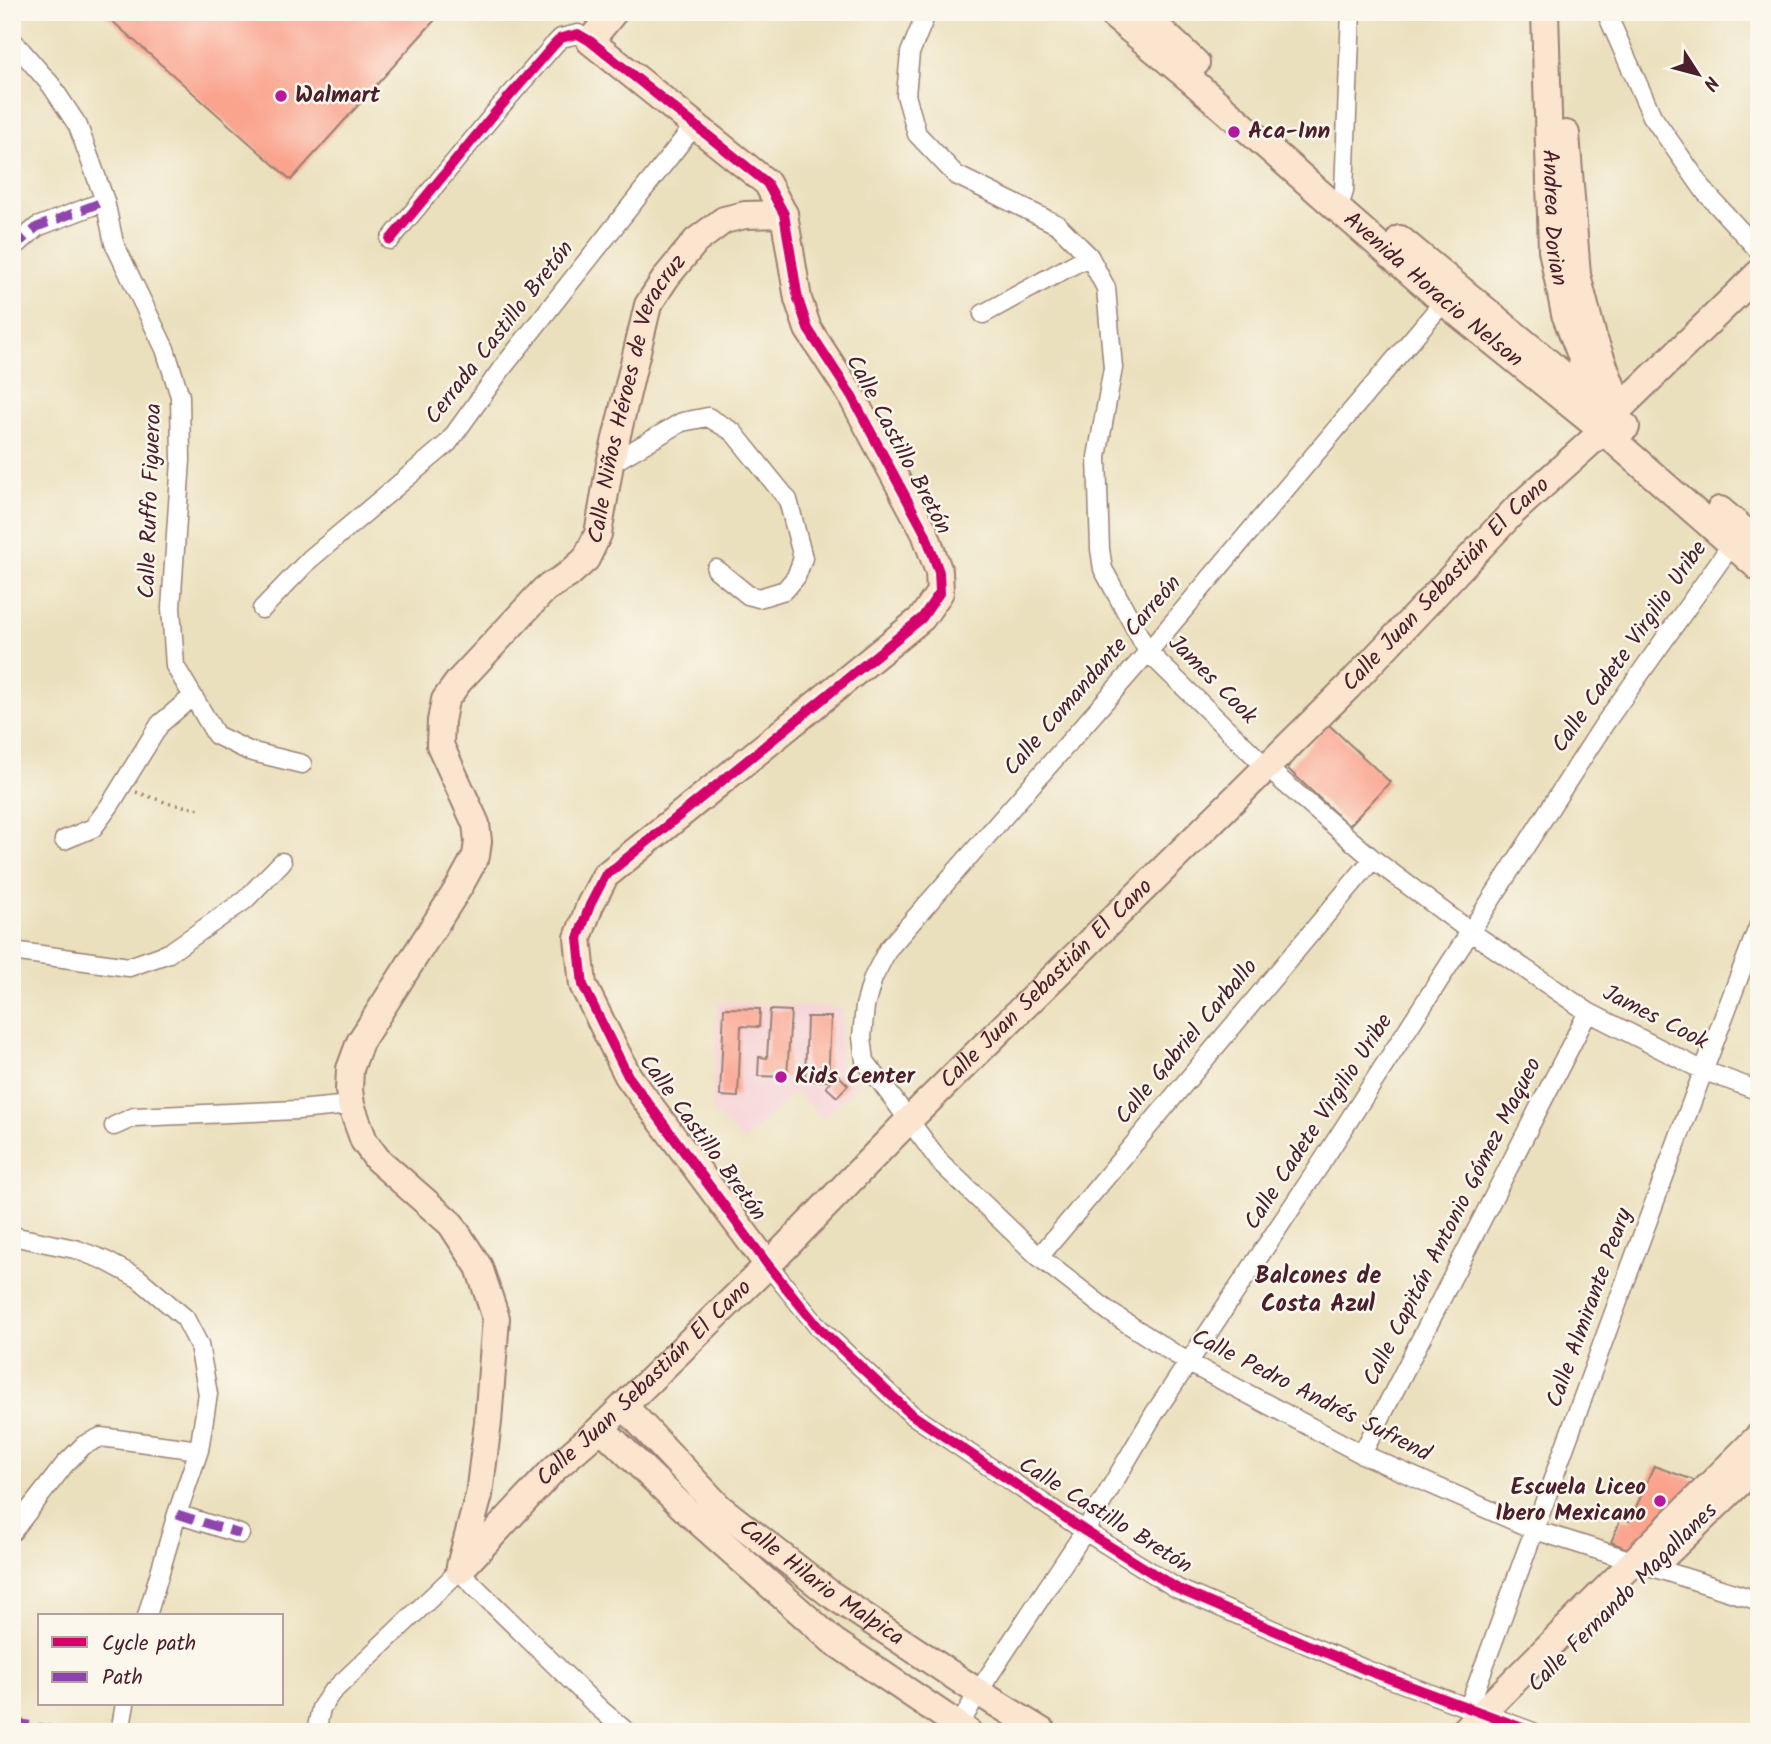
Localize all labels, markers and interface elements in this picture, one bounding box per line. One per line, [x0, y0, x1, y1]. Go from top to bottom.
north arrow [1662, 38, 1732, 108]
text: N [1694, 69, 1726, 96]
place label: Walmart [295, 78, 381, 114]
marker: Walmart [273, 88, 289, 104]
place label: Aca-Inn [1248, 114, 1331, 150]
marker: Aca-Inn [1226, 124, 1242, 140]
street label: Andrea Dorian [1531, 149, 1577, 289]
street label: Avenida Horacio Nelson [1335, 203, 1531, 377]
street label: Cerrada Castillo Bretón [416, 233, 584, 433]
street label: Calle Niños Héroes de Veracruz [578, 246, 696, 550]
street label: Calle Castillo Bretón [835, 349, 961, 541]
street label: Calle Ruffo Figueroa [130, 403, 172, 599]
street label: Calle Juan Sebastián El Cano [1334, 468, 1559, 701]
street label: Calle Cadete Virgilio Uribe [1543, 533, 1717, 761]
street label: Calle Comandante Carreón [995, 567, 1191, 785]
street label: James Cook [1159, 627, 1265, 733]
street label: Calle Juan Sebastián El Cano [932, 870, 1162, 1098]
street label: Calle Gabriel Carballo [1107, 951, 1267, 1133]
street label: James Cook [1596, 976, 1714, 1060]
street label: Calle Cadete Virgilio Uribe [1235, 1007, 1403, 1237]
street label: Calle Castillo Bretón [629, 1047, 775, 1229]
street label: Calle Capitán Antonio Gómez Maqueo [1354, 1051, 1552, 1393]
place label: Kids Center [795, 1059, 917, 1095]
marker: Kids Center [773, 1069, 789, 1085]
street label: Calle Almirante Peary [1537, 1203, 1643, 1413]
district label: Balcones de Costa Azul [1255, 1257, 1381, 1324]
street label: Calle Juan Sebastián El Cano [528, 1271, 761, 1495]
street label: Calle Pedro Andrés Sufrend [1185, 1320, 1438, 1472]
street label: Calle Castillo Bretón [1011, 1448, 1199, 1584]
place label: Escuela Liceo Ibero Mexicano [1495, 1470, 1646, 1532]
marker: Escuela Liceo Ibero Mexicano [1652, 1493, 1668, 1509]
street label: Calle Fernando Magallanes [1519, 1494, 1727, 1702]
street label: Calle Hilario Malpica [730, 1510, 911, 1656]
legend [38, 1614, 284, 1706]
text: Cycle path [102, 1628, 196, 1661]
text: Path [102, 1662, 143, 1695]

